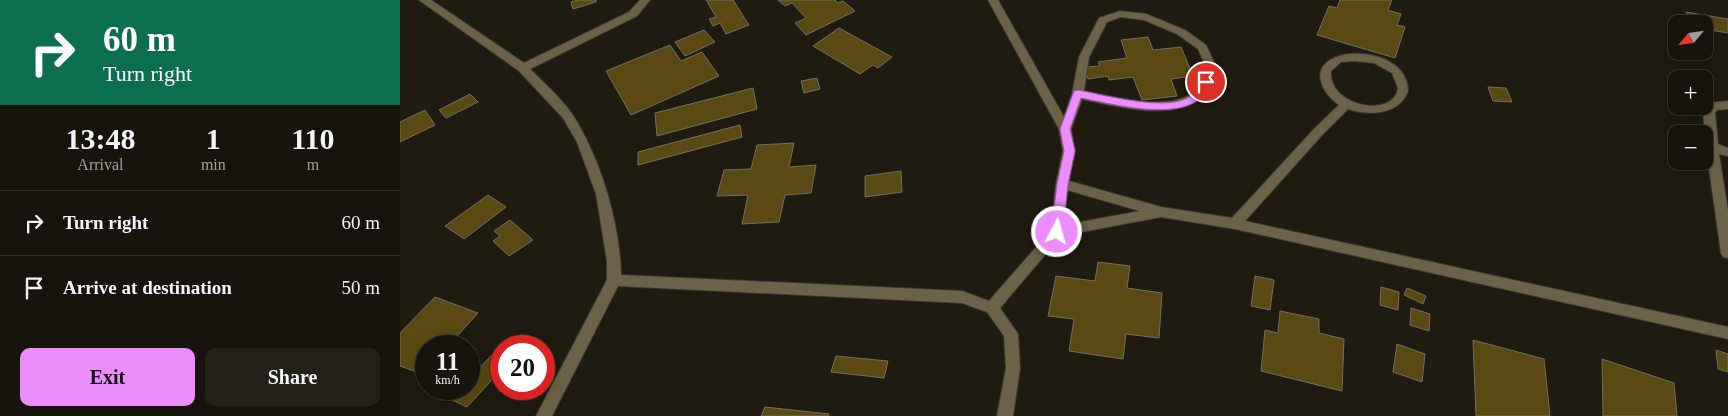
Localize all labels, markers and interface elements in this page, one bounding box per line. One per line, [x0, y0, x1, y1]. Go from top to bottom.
north arrow [1668, 15, 1712, 60]
map controls [1668, 15, 1713, 170]
icon: right [20, 20, 85, 85]
text: 60 m [103, 20, 176, 59]
text: Turn right [103, 61, 192, 86]
pin [1185, 61, 1227, 103]
icon: arrive [1192, 68, 1220, 96]
button: + [1668, 70, 1713, 115]
text: 13:48 [65, 122, 135, 155]
text: 1 [206, 122, 221, 155]
text: 110 [291, 122, 335, 155]
button: − [1668, 125, 1713, 170]
text: Arrival [77, 156, 124, 173]
text: min [201, 156, 226, 173]
text: m [307, 156, 319, 173]
position arrow [1030, 205, 1082, 257]
icon: right [20, 209, 48, 237]
text: Turn right [63, 212, 148, 233]
text: 60 m [341, 212, 380, 233]
icon: arrive [20, 274, 48, 302]
text: Arrive at destination [63, 277, 232, 298]
text: 50 m [341, 277, 380, 298]
speed limit sign: 20 [490, 335, 555, 400]
button: Exit [20, 348, 195, 406]
button: Share [205, 348, 380, 406]
text: 11 [436, 348, 459, 375]
text: km/h [435, 373, 460, 387]

